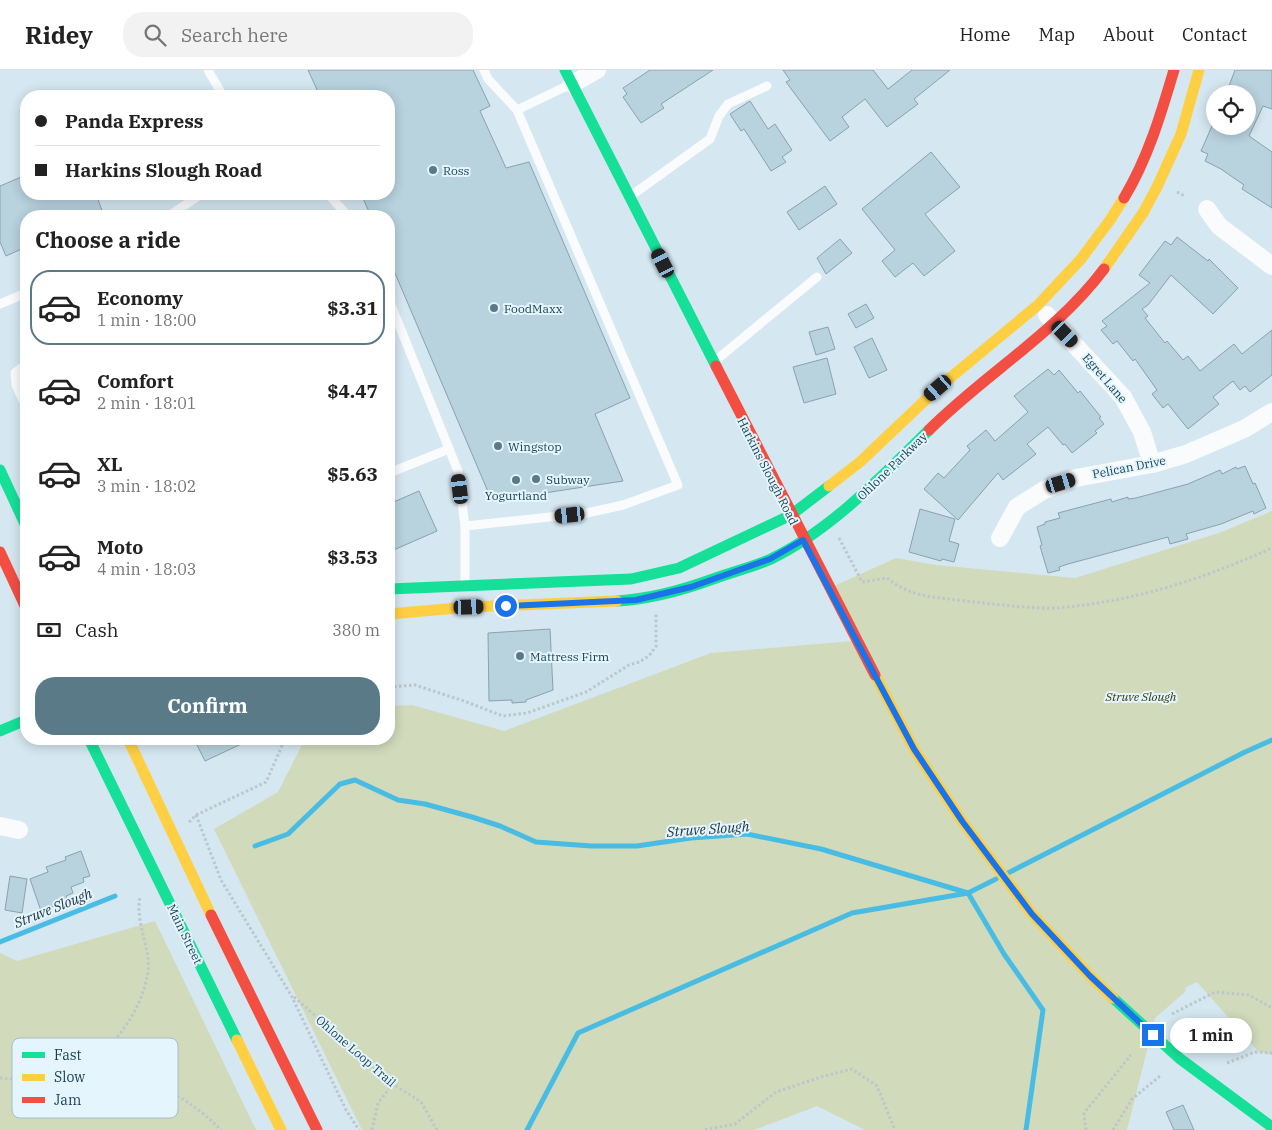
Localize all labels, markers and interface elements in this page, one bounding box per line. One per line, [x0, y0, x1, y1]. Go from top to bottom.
search box [123, 12, 473, 57]
text: Ridey [25, 19, 93, 51]
icon: search [141, 21, 169, 49]
text: Search here [181, 23, 288, 47]
text: Home [959, 23, 1011, 46]
text: Map [1039, 23, 1075, 46]
text: About [1103, 23, 1154, 46]
text: Contact [1182, 23, 1247, 46]
map controls [1206, 85, 1256, 135]
button: locate [1206, 85, 1256, 135]
text: Panda Express [65, 109, 203, 133]
text: Harkins Slough Road [65, 158, 262, 182]
place label: Ross [443, 163, 469, 178]
marker: Ross [427, 164, 439, 176]
text: Choose a ride [35, 225, 181, 254]
car [649, 246, 676, 280]
icon: car [37, 285, 82, 330]
text: Economy [97, 286, 183, 310]
text: $3.31 [327, 296, 378, 320]
place label: FoodMaxx [504, 301, 563, 316]
marker: FoodMaxx [488, 302, 500, 314]
text: 1 min · 18:00 [97, 310, 196, 330]
car [1049, 318, 1080, 350]
street label: Egret Lane [1079, 350, 1131, 406]
icon: car [37, 368, 82, 413]
text: Comfort [97, 369, 174, 393]
car [921, 372, 954, 404]
text: $4.47 [327, 379, 378, 403]
text: 2 min · 18:01 [97, 393, 196, 413]
street label: Harkins Slough Road [734, 415, 802, 527]
street label: Ohlone Parkway [854, 428, 931, 503]
place label: Wingstop [508, 439, 562, 454]
marker: Wingstop [492, 440, 504, 452]
icon: car [37, 451, 82, 496]
text: XL [97, 452, 123, 476]
street label: Pelican Drive [1091, 453, 1167, 481]
text: $5.63 [327, 462, 378, 486]
car [1044, 471, 1077, 495]
place label: Subway [546, 472, 590, 487]
car [450, 473, 469, 505]
marker: Subway [530, 473, 542, 485]
marker: Yogurtland [510, 474, 522, 486]
text: 3 min · 18:02 [97, 476, 196, 496]
place label: Yogurtland [485, 488, 547, 503]
car [554, 506, 585, 524]
icon: car [37, 534, 82, 579]
text: Moto [97, 535, 143, 559]
text: $3.53 [327, 545, 378, 569]
text: 4 min · 18:03 [97, 559, 196, 579]
route start [495, 595, 517, 617]
car [453, 599, 484, 615]
icon: cash [35, 616, 63, 644]
text: Cash [75, 618, 119, 642]
text: 380 m [332, 620, 380, 640]
place label: Mattress Firm [530, 649, 610, 664]
marker: Mattress Firm [514, 650, 526, 662]
button: Confirm [35, 677, 380, 735]
park label: Struve Slough [1105, 689, 1177, 704]
water label: Struve Slough [665, 817, 750, 841]
water label: Struve Slough [10, 884, 95, 932]
street label: Main Street [164, 902, 206, 966]
street label: Ohlone Loop Trail [313, 1012, 399, 1090]
callout: 1 min [1170, 1018, 1253, 1052]
route end [1142, 1024, 1164, 1046]
text: 1 min [1189, 1025, 1233, 1045]
legend [12, 1038, 178, 1118]
text: Fast [54, 1046, 82, 1064]
text: Slow [54, 1068, 85, 1086]
text: Jam [54, 1091, 81, 1109]

